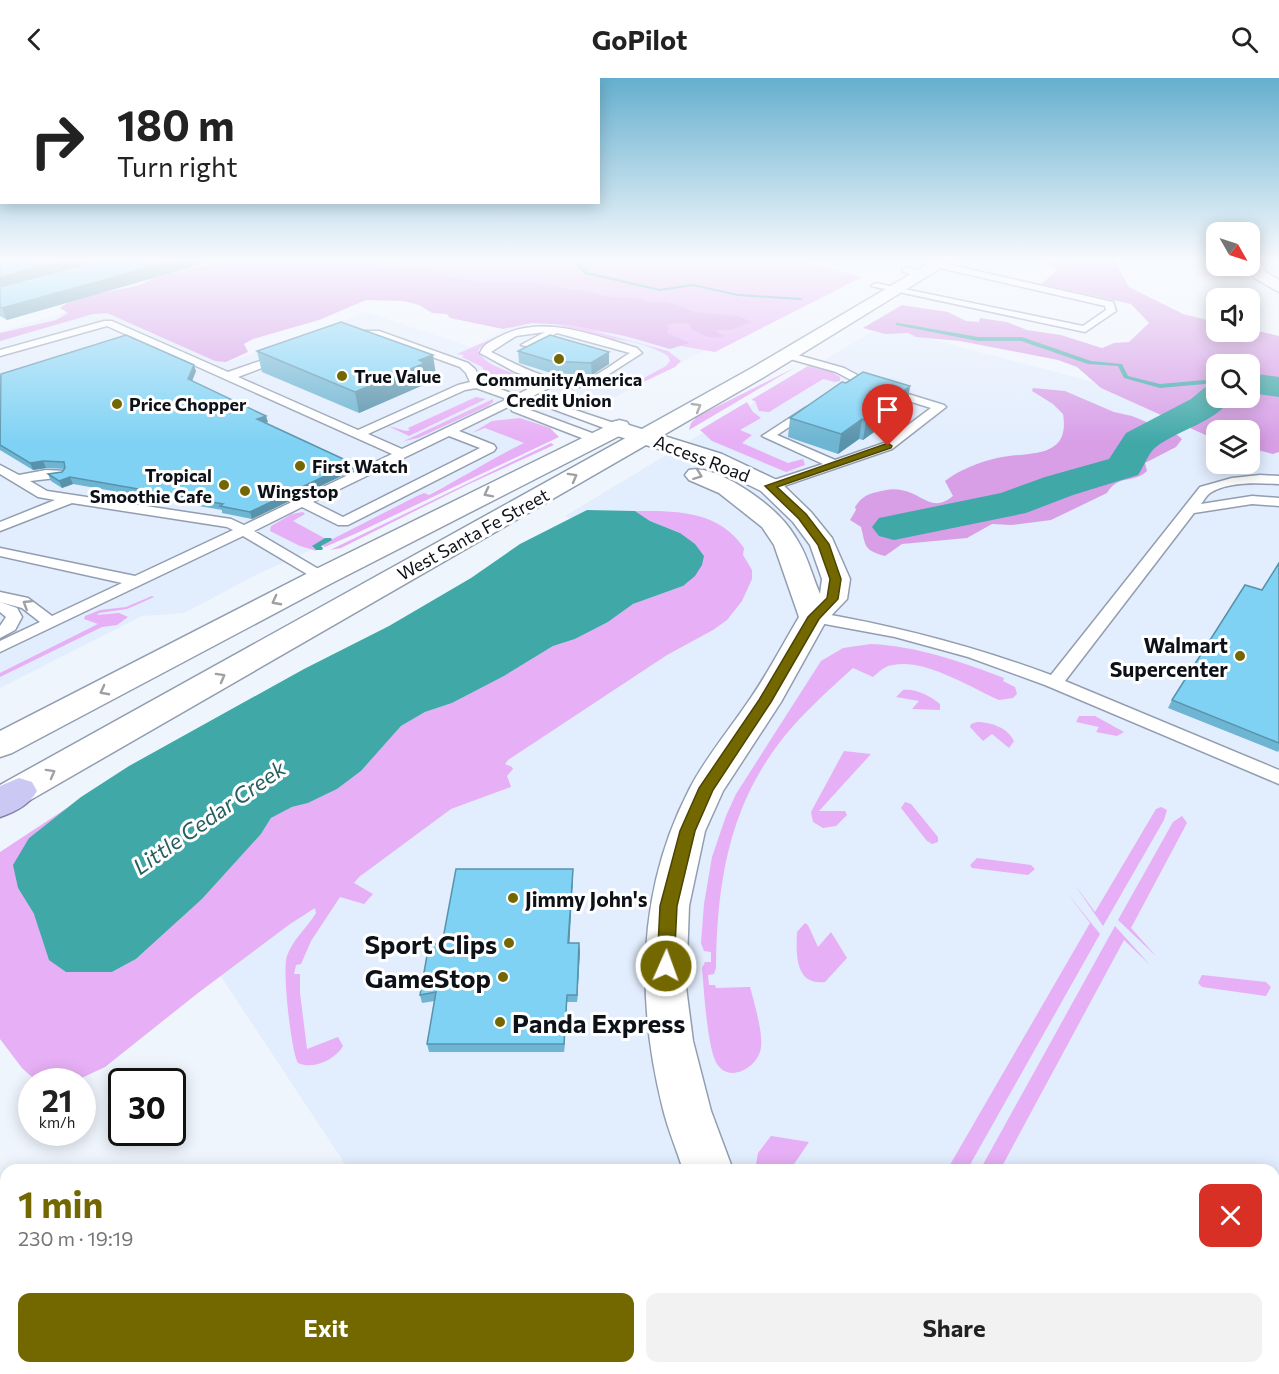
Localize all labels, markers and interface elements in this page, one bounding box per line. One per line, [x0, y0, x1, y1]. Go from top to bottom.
icon: back [18, 23, 51, 56]
text: GoPilot [592, 23, 687, 56]
icon: search [1228, 23, 1261, 56]
text: 180 m [117, 98, 235, 150]
icon: right [18, 102, 96, 180]
text: Turn right [117, 150, 237, 183]
north arrow [1206, 222, 1260, 276]
map controls [1206, 222, 1260, 474]
button: sound [1206, 288, 1260, 342]
marker: CommunityAmerica Credit Union [552, 352, 566, 366]
button: search [1206, 354, 1260, 408]
place label: True Value [354, 365, 441, 387]
place label: CommunityAmerica Credit Union [476, 368, 642, 411]
marker: True Value [335, 369, 349, 383]
pin [862, 384, 913, 446]
place label: Price Chopper [129, 393, 247, 415]
icon: arrive [871, 393, 904, 426]
marker: Price Chopper [110, 397, 124, 411]
one-way arrow [691, 403, 701, 414]
button: layers [1206, 420, 1260, 474]
street label: Access Road [651, 430, 753, 486]
place label: First Watch [312, 455, 408, 477]
marker: First Watch [293, 459, 307, 473]
place label: Tropical Smoothie Cafe [90, 464, 212, 507]
one-way arrow [692, 468, 703, 480]
one-way arrow [567, 473, 577, 484]
marker: Tropical Smoothie Cafe [217, 478, 231, 492]
place label: Wingstop [257, 480, 339, 502]
street label: West Santa Fe Street [393, 483, 553, 585]
marker: Wingstop [238, 484, 252, 498]
one-way arrow [483, 486, 494, 498]
one-way arrow [272, 594, 283, 605]
one-way arrow [23, 601, 34, 612]
place label: Walmart Supercenter [1110, 632, 1228, 681]
marker: Walmart Supercenter [1233, 649, 1247, 663]
one-way arrow [215, 672, 225, 684]
one-way arrow [99, 684, 110, 695]
water label: Little Cedar Creek [127, 754, 291, 880]
one-way arrow [45, 768, 55, 780]
place label: Jimmy John's [525, 886, 648, 911]
marker: Jimmy John's [506, 891, 520, 905]
place label: Sport Clips [364, 928, 497, 959]
position arrow [634, 934, 698, 998]
marker: Sport Clips [502, 936, 516, 950]
place label: GameStop [365, 962, 491, 993]
marker: GameStop [496, 970, 510, 984]
place label: Panda Express [512, 1007, 685, 1038]
marker: Panda Express [493, 1015, 507, 1029]
speed limit sign: 30 [108, 1068, 186, 1146]
text: 21 [42, 1081, 72, 1118]
text: km/h [39, 1113, 75, 1131]
text: 1 min [18, 1181, 103, 1225]
button: close [1199, 1184, 1262, 1247]
text: 230 m · 19:19 [18, 1226, 133, 1250]
button: Exit [18, 1293, 634, 1362]
button: Share [646, 1293, 1262, 1362]

